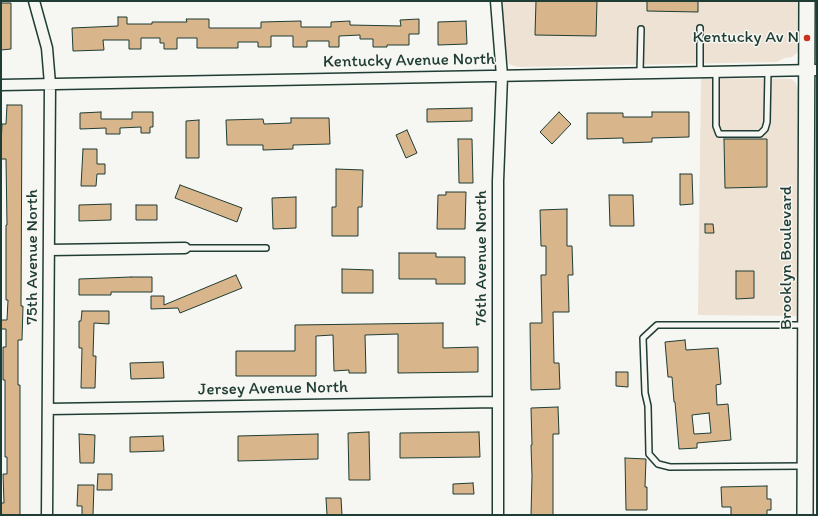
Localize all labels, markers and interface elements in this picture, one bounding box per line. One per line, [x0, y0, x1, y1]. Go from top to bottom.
place label: Kentucky Av N [693, 28, 799, 48]
marker: Kentucky Av N [802, 33, 812, 43]
street label: Kentucky Avenue North [323, 49, 495, 73]
street label: Brooklyn Boulevard [777, 186, 797, 330]
street label: 75th Avenue North [23, 189, 43, 325]
street label: 76th Avenue North [472, 190, 492, 326]
street label: Jersey Avenue North [198, 377, 348, 401]

